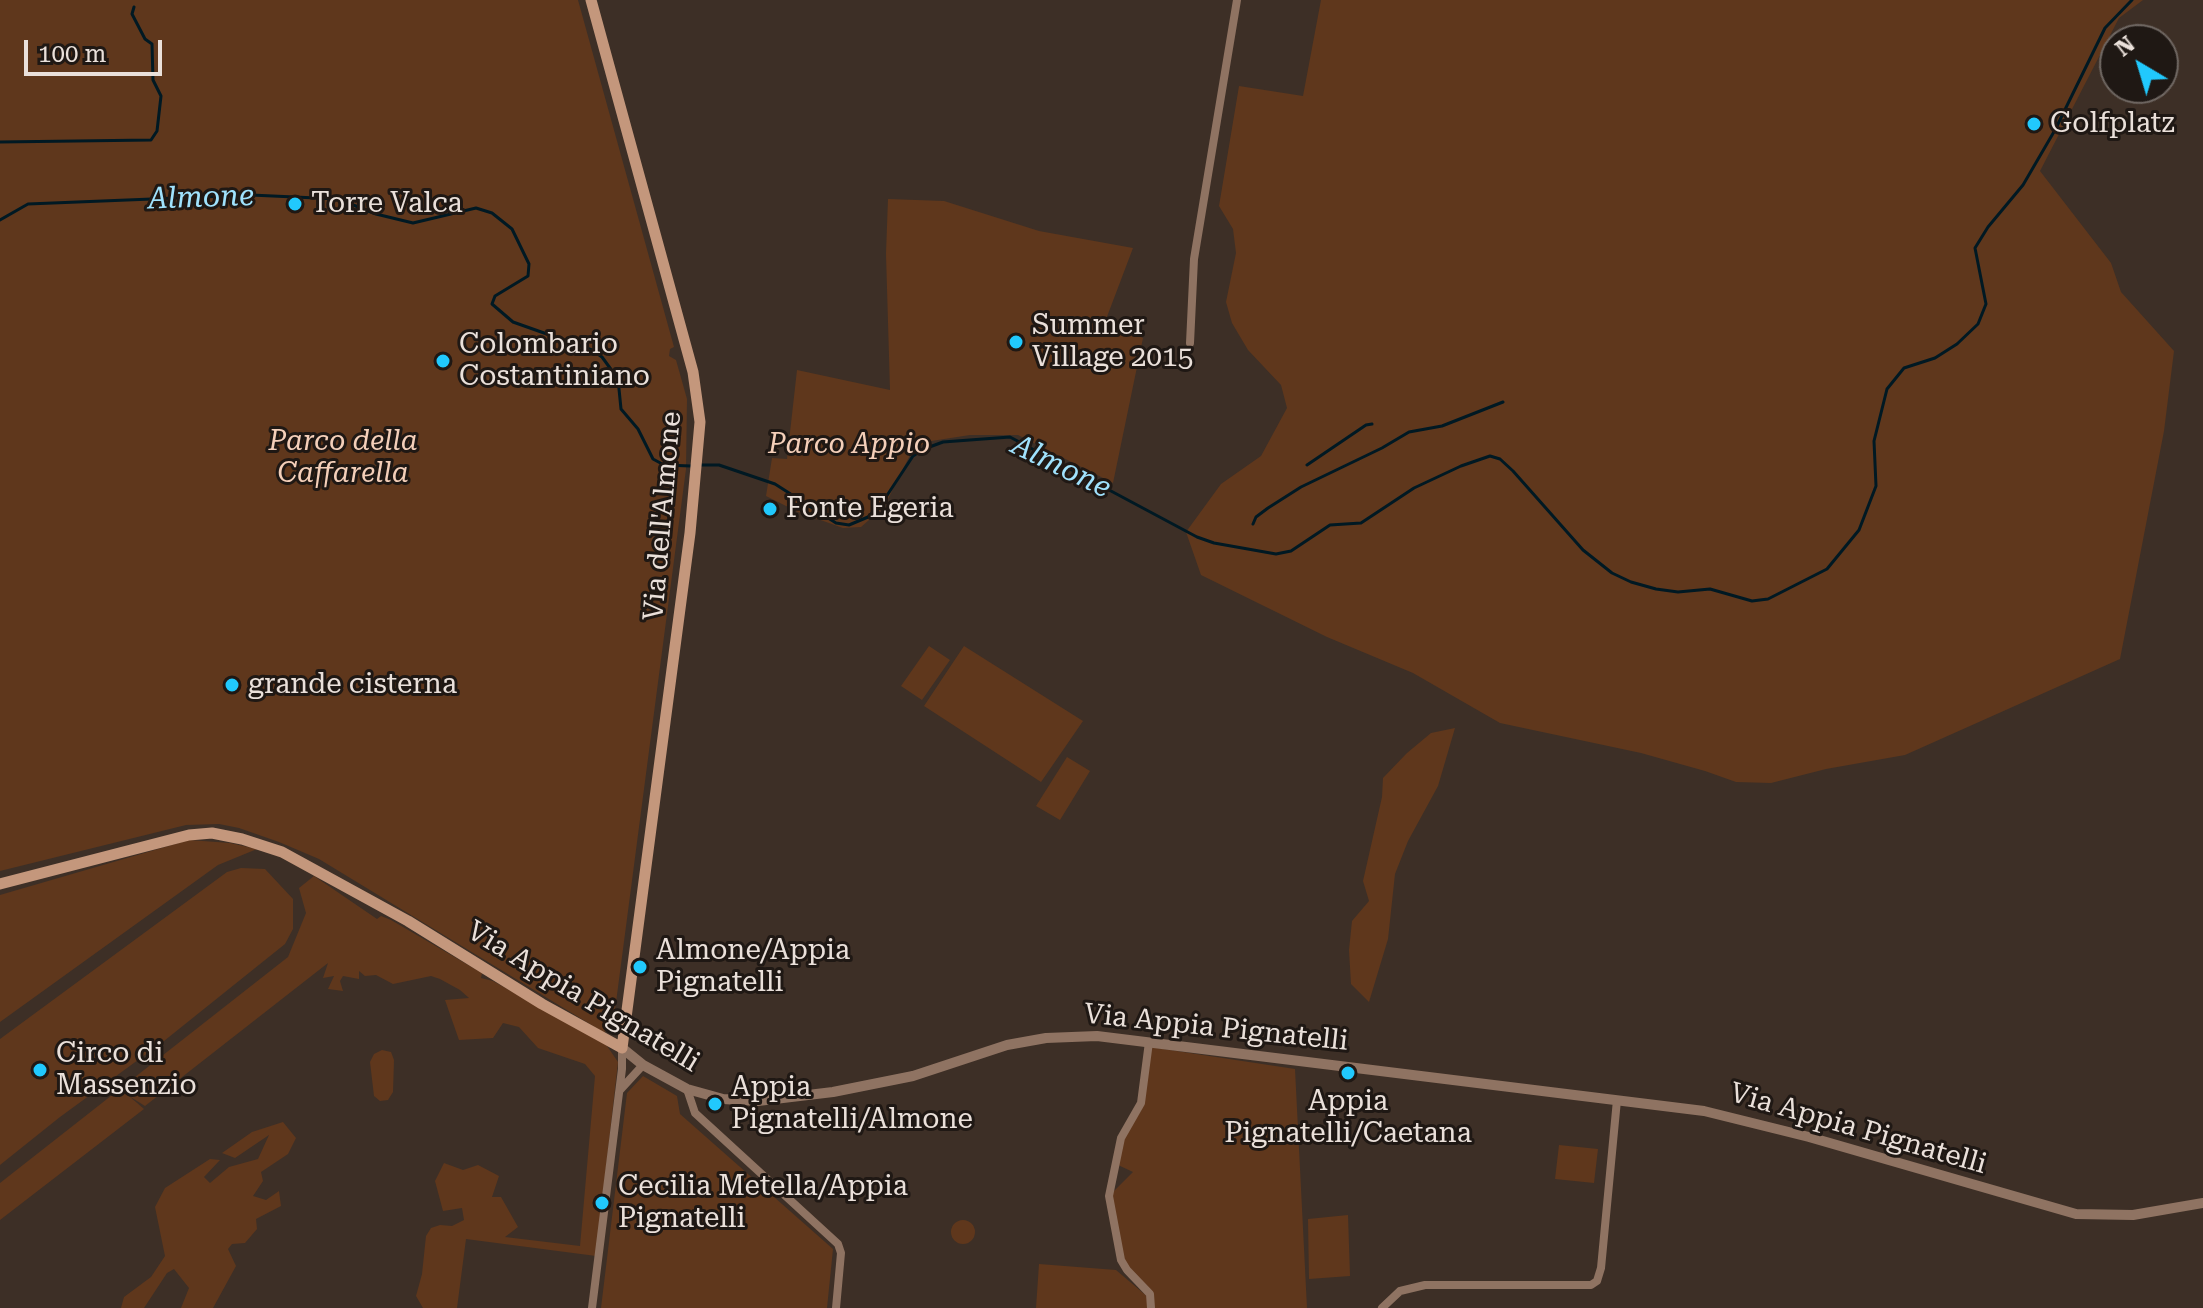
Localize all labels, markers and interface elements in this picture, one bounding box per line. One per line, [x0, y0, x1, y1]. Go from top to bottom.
scale bar [28, 24, 166, 74]
north arrow [2099, 24, 2179, 104]
text: N [2111, 31, 2140, 61]
text: 100 m [38, 40, 106, 68]
place label: Golfplatz [2050, 107, 2175, 141]
marker: Golfplatz [2025, 115, 2043, 133]
water label: Almone [147, 178, 255, 218]
place label: Torre Valca [311, 187, 463, 221]
marker: Torre Valca [286, 195, 304, 213]
place label: Summer Village 2015 [1032, 309, 1193, 375]
place label: Colombario Costantiniano [459, 328, 650, 394]
marker: Summer Village 2015 [1007, 333, 1025, 351]
marker: Colombario Costantiniano [434, 352, 452, 370]
street label: Via dell'Almone [637, 410, 689, 622]
park label: Parco della Caffarella [268, 425, 418, 491]
park label: Parco Appio [768, 428, 930, 462]
water label: Almone [1005, 428, 1117, 506]
place label: Fonte Egeria [786, 492, 954, 526]
marker: Fonte Egeria [761, 500, 779, 518]
place label: grande cisterna [248, 668, 457, 702]
marker: grande cisterna [223, 676, 241, 694]
street label: Via Appia Pignatelli [461, 914, 705, 1080]
place label: Almone/Appia Pignatelli [656, 934, 850, 1000]
marker: Almone/Appia Pignatelli [631, 958, 649, 976]
street label: Via Appia Pignatelli [1082, 997, 1350, 1059]
place label: Circo di Massenzio [56, 1037, 197, 1103]
marker: Circo di Massenzio [31, 1061, 49, 1079]
marker: Appia Pignatelli/Caetana [1339, 1064, 1357, 1082]
place label: Appia Pignatelli/Almone [731, 1071, 973, 1137]
street label: Via Appia Pignatelli [1726, 1076, 1990, 1182]
place label: Appia Pignatelli/Caetana [1224, 1085, 1472, 1151]
marker: Appia Pignatelli/Almone [706, 1095, 724, 1113]
place label: Cecilia Metella/Appia Pignatelli [618, 1170, 908, 1236]
marker: Cecilia Metella/Appia Pignatelli [593, 1194, 611, 1212]

